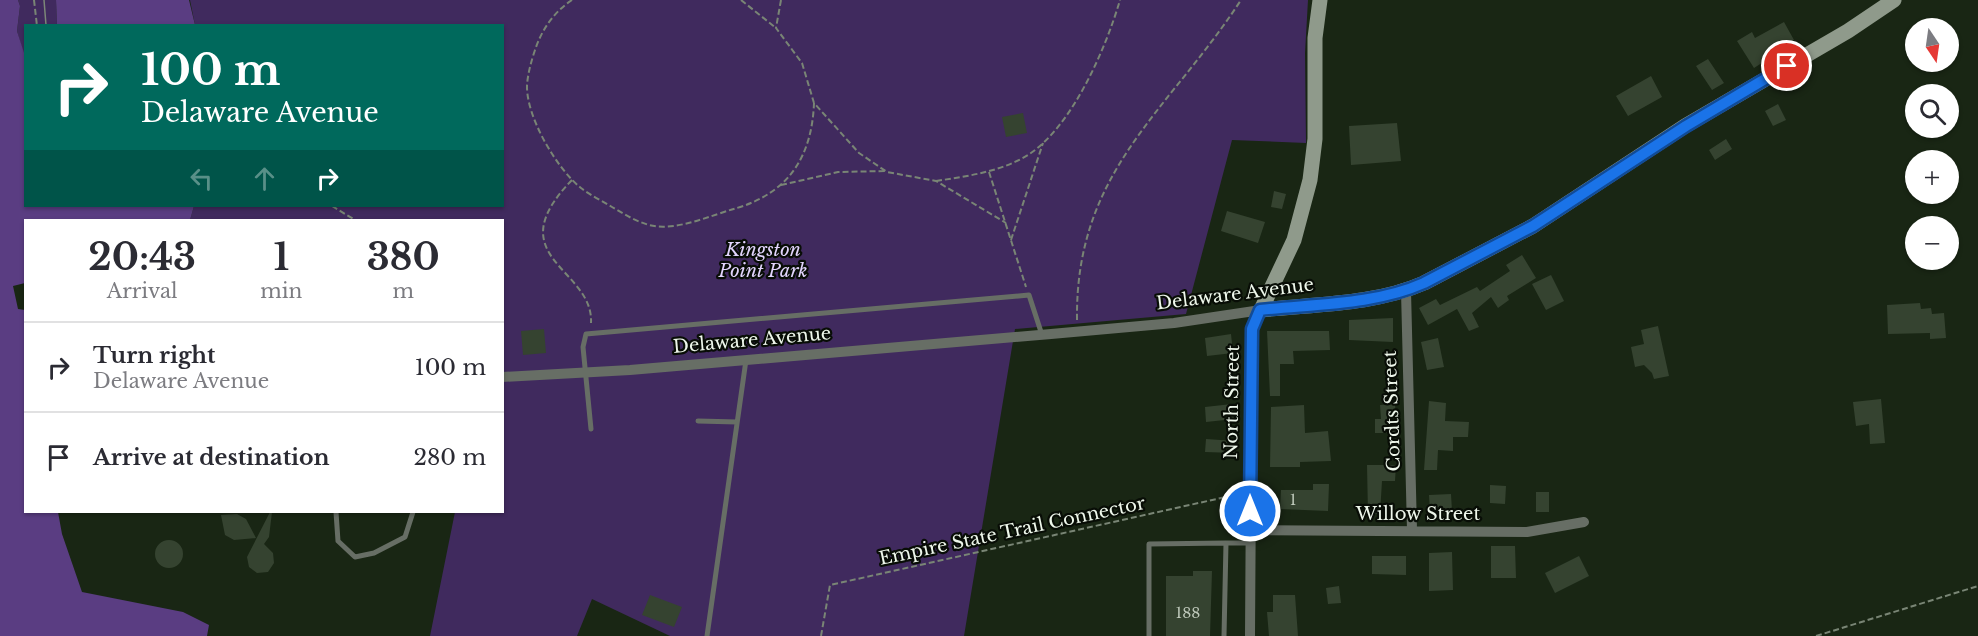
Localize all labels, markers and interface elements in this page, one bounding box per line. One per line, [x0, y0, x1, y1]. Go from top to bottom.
north arrow [1905, 18, 1959, 72]
map controls [1905, 18, 1959, 270]
pin [1761, 40, 1812, 91]
text: 100 m [141, 44, 280, 96]
icon: right [42, 48, 120, 126]
icon: arrive [1770, 49, 1803, 82]
button: search [1905, 84, 1959, 138]
text: Delaware Avenue [141, 96, 379, 129]
button: + [1905, 150, 1959, 204]
icon: left [185, 162, 218, 195]
icon: ahead [248, 162, 281, 195]
icon: right [311, 162, 344, 195]
button: − [1905, 216, 1959, 270]
text: 20:43 [88, 235, 196, 280]
text: 1 [273, 235, 289, 280]
text: 380 [367, 235, 440, 280]
park label: Kingston Point Park [717, 239, 808, 282]
street label: Delaware Avenue [1155, 273, 1315, 315]
text: Arrival [107, 279, 178, 303]
text: min [260, 279, 302, 303]
text: m [392, 279, 414, 303]
street label: Delaware Avenue [672, 322, 832, 358]
text: Turn right [93, 342, 215, 369]
street label: North Street [1220, 344, 1244, 459]
street label: Cordts Street [1379, 350, 1405, 472]
icon: right [42, 351, 75, 384]
text: 100 m [415, 354, 486, 381]
text: Delaware Avenue [93, 369, 269, 393]
icon: arrive [42, 441, 75, 474]
text: Arrive at destination [93, 444, 330, 471]
text: 280 m [413, 444, 486, 471]
position arrow [1218, 479, 1282, 543]
house number: 1 [1290, 490, 1296, 509]
street label: Empire State Trail Connector [877, 492, 1148, 570]
street label: Willow Street [1355, 503, 1480, 525]
house number: 188 [1176, 603, 1200, 622]

